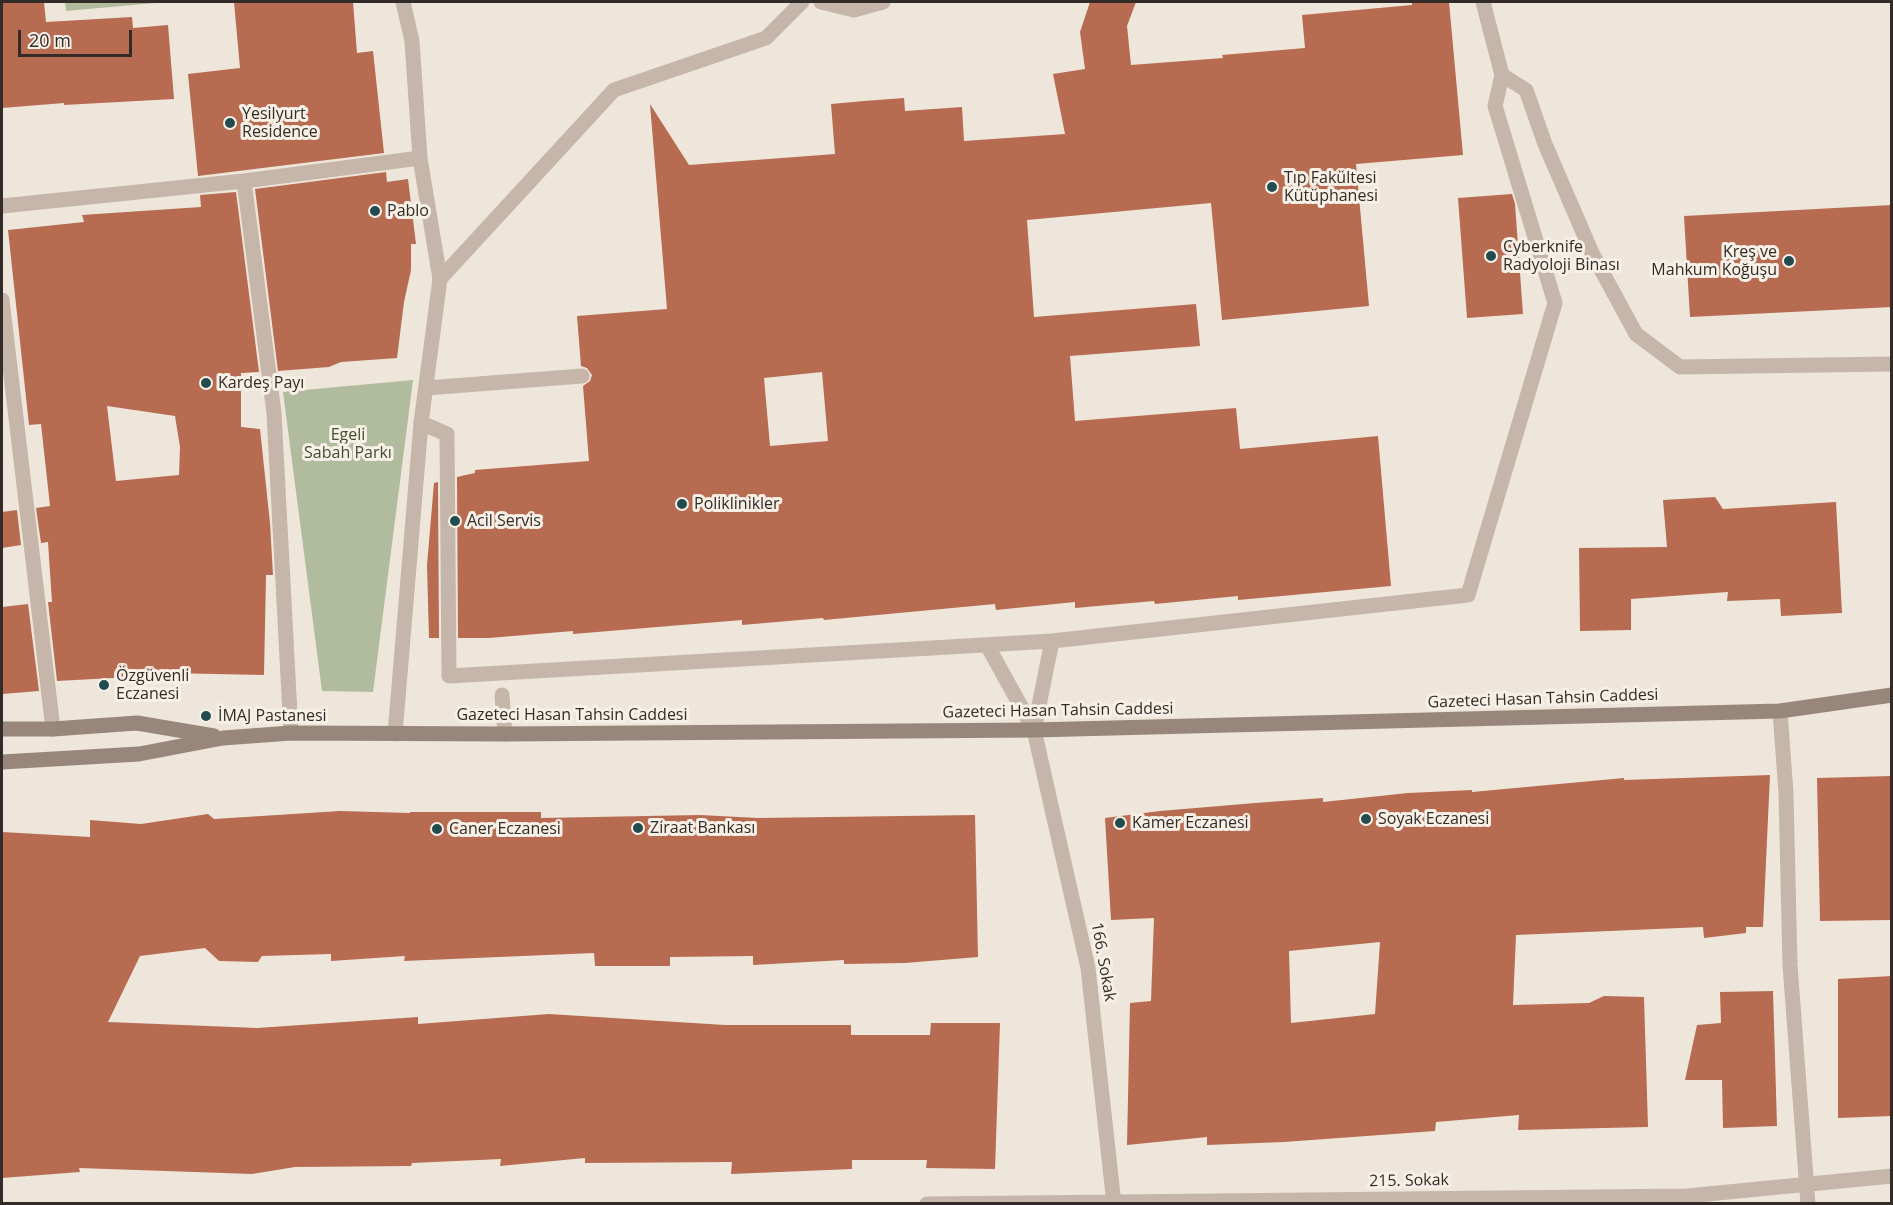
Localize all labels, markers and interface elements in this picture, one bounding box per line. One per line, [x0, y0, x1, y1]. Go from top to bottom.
scale bar [21, 18, 135, 56]
text: 20 m [29, 28, 71, 52]
place label: Yesilyurt Residence [242, 104, 318, 142]
marker: Yesilyurt Residence [223, 116, 237, 130]
place label: Tıp Fakültesi Kütüphanesi [1284, 168, 1378, 206]
marker: Tıp Fakültesi Kütüphanesi [1265, 180, 1279, 194]
place label: Pablo [387, 201, 429, 221]
marker: Pablo [368, 204, 382, 218]
place label: Cyberknife Radyoloji Binası [1503, 237, 1620, 275]
place label: Kreş ve Mahkum Koğuşu [1651, 242, 1777, 280]
marker: Cyberknife Radyoloji Binası [1484, 249, 1498, 263]
marker: Kreş ve Mahkum Koğuşu [1782, 254, 1796, 268]
place label: Kardeş Payı [218, 373, 304, 393]
marker: Kardeş Payı [199, 376, 213, 390]
park label: Egeli Sabah Parkı [304, 425, 392, 463]
place label: Poliklinikler [694, 494, 780, 514]
marker: Poliklinikler [675, 497, 689, 511]
place label: Acil Servis [467, 511, 541, 531]
marker: Acil Servis [448, 514, 462, 528]
place label: Özgüvenli Eczanesi [116, 666, 189, 704]
marker: Özgüvenli Eczanesi [97, 678, 111, 692]
street label: Gazeteci Hasan Tahsin Caddesi [1427, 685, 1659, 713]
street label: Gazeteci Hasan Tahsin Caddesi [942, 699, 1174, 723]
street label: Gazeteci Hasan Tahsin Caddesi [456, 705, 688, 725]
place label: İMAJ Pastanesi [218, 706, 327, 726]
marker: İMAJ Pastanesi [199, 709, 213, 723]
place label: Soyak Eczanesi [1378, 809, 1489, 829]
marker: Soyak Eczanesi [1359, 812, 1373, 826]
place label: Kamer Eczanesi [1132, 813, 1249, 833]
marker: Kamer Eczanesi [1113, 816, 1127, 830]
place label: Ziraat Bankası [650, 818, 755, 838]
place label: Caner Eczanesi [449, 819, 561, 839]
marker: Ziraat Bankası [631, 821, 645, 835]
marker: Caner Eczanesi [430, 822, 444, 836]
street label: 166. Sokak [1087, 921, 1119, 1003]
street label: 215. Sokak [1369, 1171, 1449, 1191]

